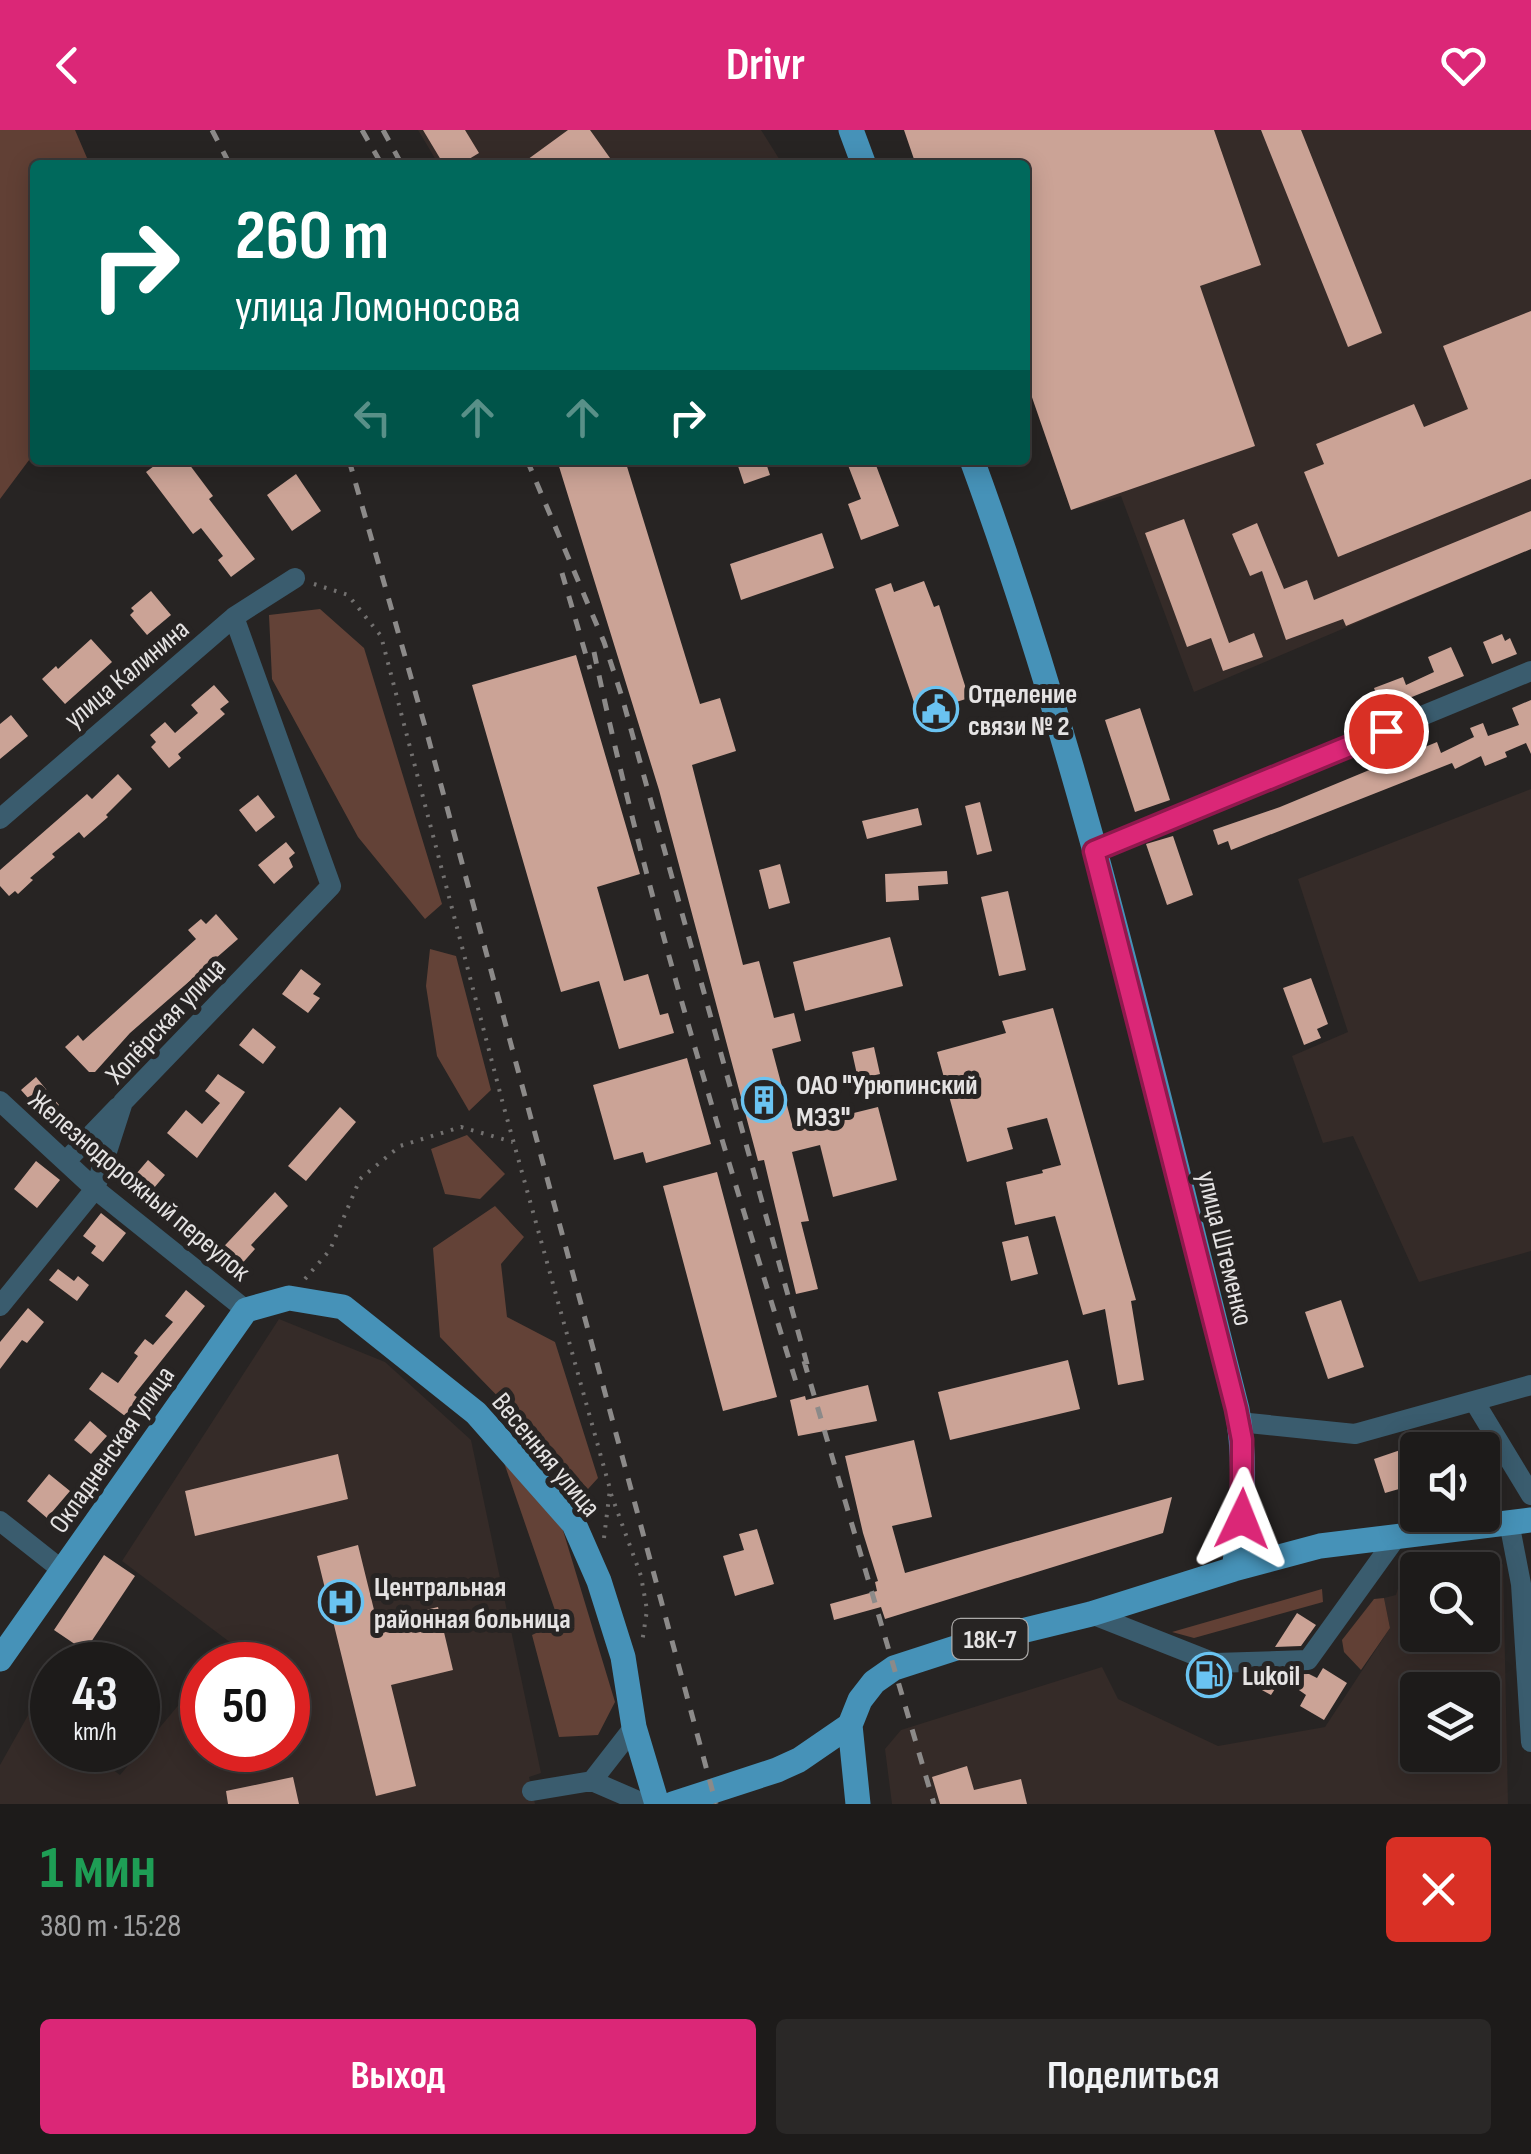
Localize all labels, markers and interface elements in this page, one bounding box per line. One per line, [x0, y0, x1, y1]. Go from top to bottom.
icon: back [40, 38, 95, 93]
text: Drivr [726, 38, 805, 93]
icon: heart [1436, 38, 1491, 93]
text: 260 m [235, 195, 389, 279]
icon: right [70, 200, 200, 330]
text: улица Ломоносова [235, 280, 521, 335]
icon: left [345, 390, 400, 445]
icon: ahead [450, 390, 505, 445]
icon: ahead [555, 390, 610, 445]
icon: right [660, 390, 715, 445]
street label: улица Калинина [58, 613, 196, 736]
place label: Отделение связи № 2 [968, 678, 1077, 743]
public building icon: Отделение связи № 2 [913, 686, 959, 732]
pin [1344, 689, 1429, 774]
icon: arrive [1359, 704, 1414, 759]
street label: Хопёрская улица [99, 951, 233, 1092]
place label: ОАО "Урюпинский МЭЗ" [796, 1069, 978, 1134]
building icon: ОАО "Урюпинский МЭЗ" [741, 1077, 787, 1123]
street label: Железнодорожный переулок [22, 1084, 257, 1289]
street label: улица Штеменко [1189, 1168, 1260, 1329]
street label: Окладненская улица [42, 1360, 182, 1540]
street label: Весенняя улица [485, 1386, 607, 1524]
map controls [1400, 1432, 1500, 1772]
button: sound [1400, 1432, 1500, 1532]
position arrow [1190, 1467, 1294, 1571]
button: search [1400, 1552, 1500, 1652]
place label: Центральная районная больница [374, 1571, 571, 1636]
hospital icon: Центральная районная больница [318, 1579, 364, 1625]
road number: 18К-7 [952, 1619, 1028, 1659]
speed limit sign: 50 [180, 1642, 310, 1772]
fuel station icon: Lukoil [1186, 1652, 1232, 1698]
place label: Lukoil [1242, 1660, 1300, 1693]
text: 43 [72, 1665, 118, 1725]
button: layers [1400, 1672, 1500, 1772]
text: km/h [73, 1717, 117, 1748]
text: 1 мин [40, 1833, 156, 1905]
button: close [1386, 1837, 1491, 1942]
text: 380 m · 15:28 [40, 1907, 181, 1946]
button: Выход [40, 2019, 756, 2134]
button: Поделиться [776, 2019, 1491, 2134]

